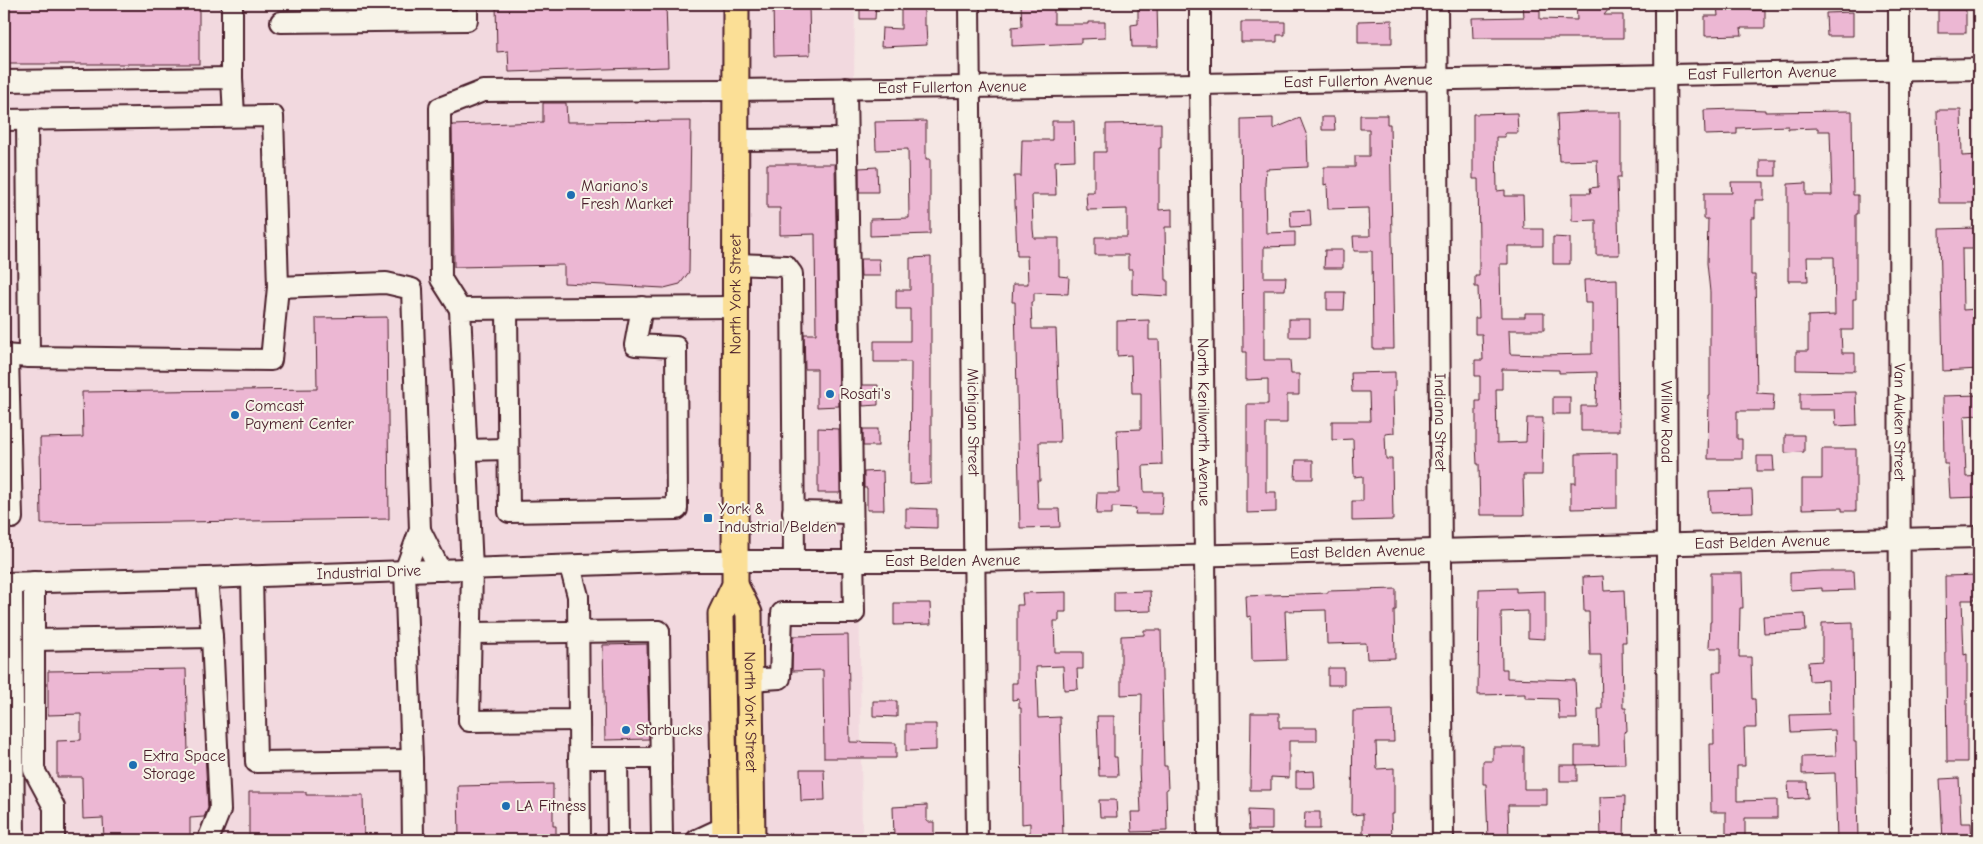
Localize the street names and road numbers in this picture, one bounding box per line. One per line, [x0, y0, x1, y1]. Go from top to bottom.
street label: East Fullerton Avenue [1687, 63, 1837, 84]
street label: East Fullerton Avenue [1284, 71, 1433, 91]
street label: East Fullerton Avenue [878, 77, 1027, 97]
street label: North York Street [726, 234, 745, 354]
street label: North Kenilworth Avenue [1194, 338, 1213, 506]
street label: Van Auken Street [1890, 363, 1909, 481]
street label: Michigan Street [963, 368, 983, 477]
street label: Indiana Street [1431, 373, 1449, 472]
street label: Willow Road [1657, 381, 1676, 463]
street label: East Belden Avenue [1694, 532, 1830, 553]
street label: East Belden Avenue [1290, 541, 1425, 562]
street label: East Belden Avenue [885, 551, 1021, 570]
street label: Industrial Drive [316, 562, 421, 583]
street label: North York Street [741, 651, 760, 772]

